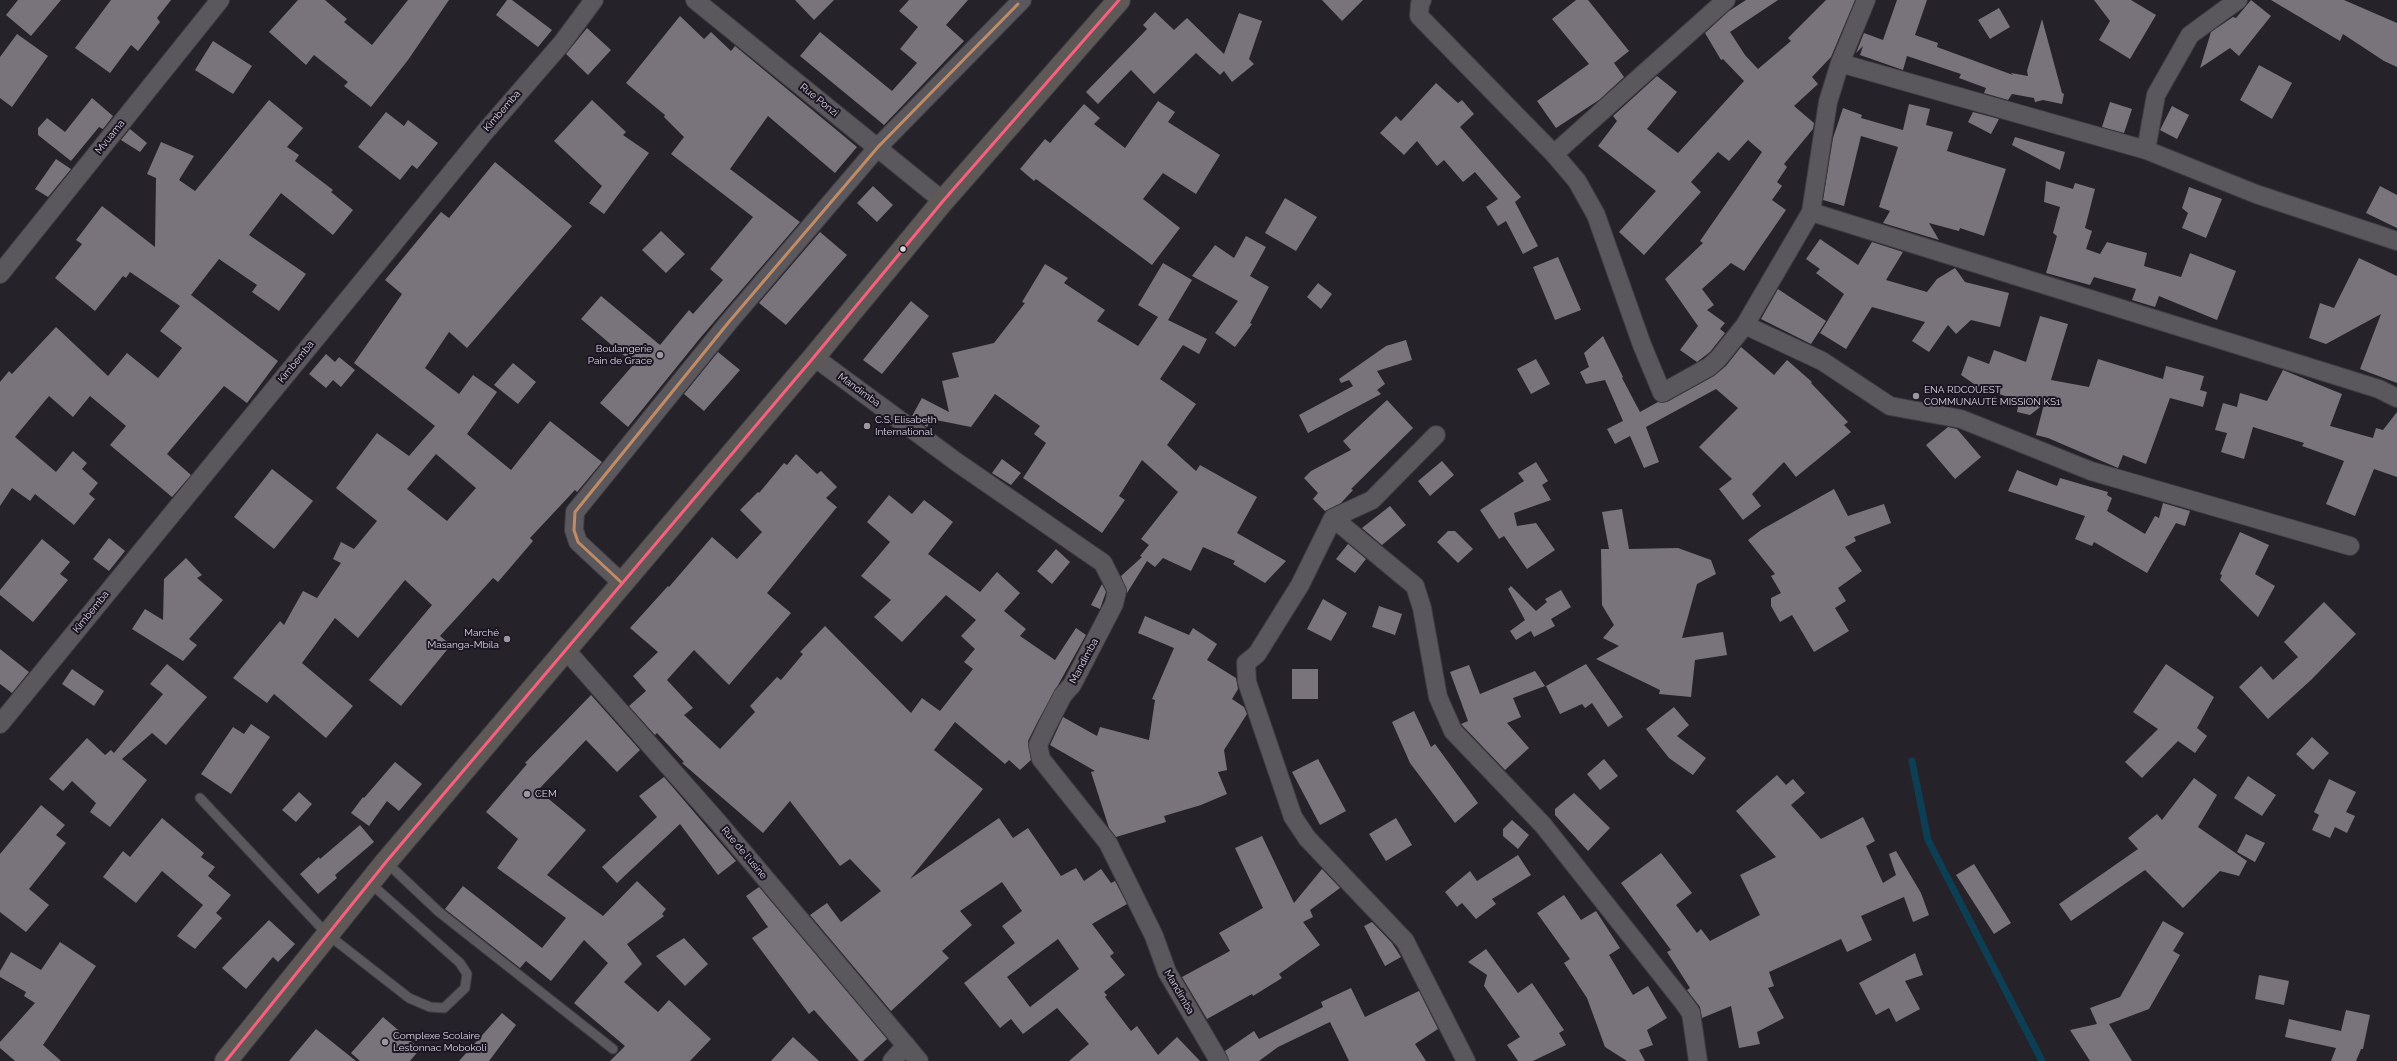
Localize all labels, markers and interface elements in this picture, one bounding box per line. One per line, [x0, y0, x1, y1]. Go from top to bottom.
street label: Rue Ponzi [797, 81, 841, 119]
street label: Kimbemba [481, 88, 523, 134]
street label: Mvuama [93, 118, 127, 156]
unlabelled marker [898, 244, 908, 254]
street label: Kimbemba [275, 339, 317, 385]
place label: Boulangerie Pain de Grace [588, 343, 652, 366]
marker: Boulangerie Pain de Grace [655, 350, 665, 360]
street label: Mandimba [836, 371, 882, 409]
place label: ENA RDCOUEST COMMUNAUTÉ MISSION KS1 [1924, 384, 2060, 408]
marker: ENA RDCOUEST COMMUNAUTÉ MISSION KS1 [1911, 391, 1921, 401]
place label: C.S. Elisabeth International [875, 414, 937, 438]
marker: C.S. Elisabeth International [862, 421, 872, 431]
street label: Kimbemba [70, 589, 112, 635]
place label: Marché Masanga-Mbila [428, 627, 499, 650]
marker: Marché Masanga-Mbila [502, 634, 512, 644]
street label: Mandimba [1067, 636, 1101, 686]
place label: CEM [535, 788, 557, 800]
marker: CEM [522, 789, 532, 799]
street label: Rue de l'usine [719, 824, 769, 882]
street label: Mandimba [1162, 968, 1196, 1016]
place label: Complexe Scolaire Lestonnac Mobokoli [393, 1030, 486, 1054]
marker: Complexe Scolaire Lestonnac Mobokoli [380, 1037, 390, 1047]

